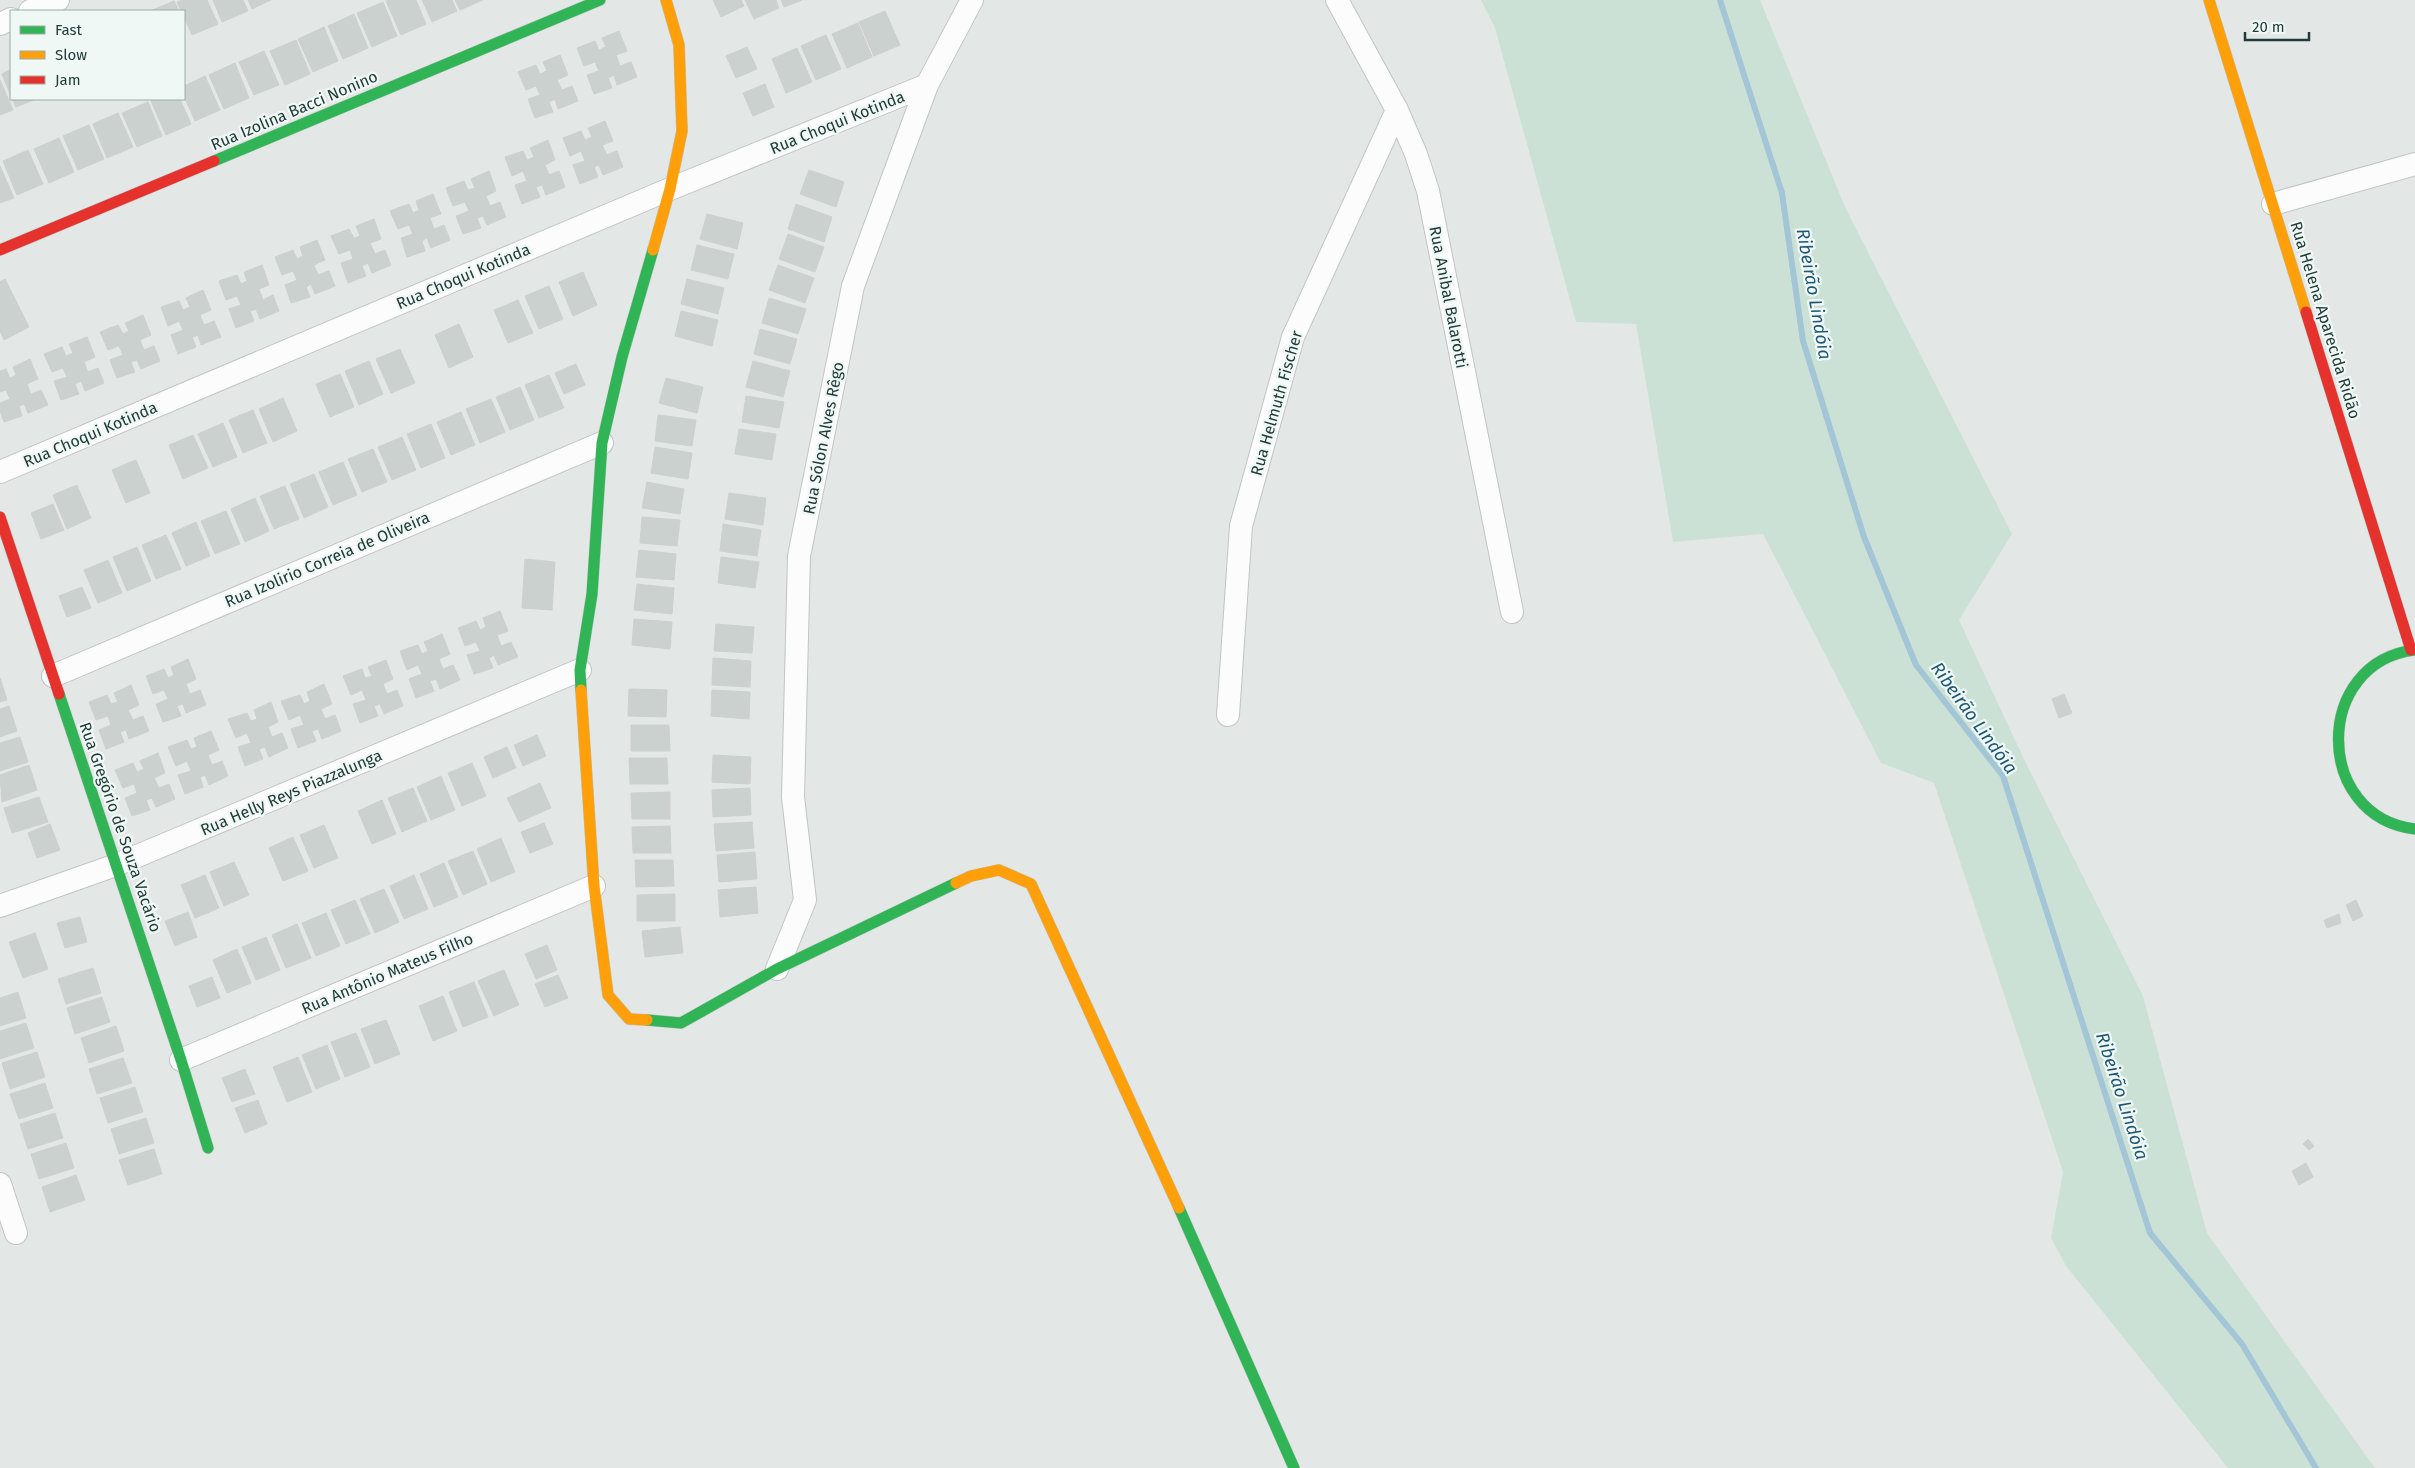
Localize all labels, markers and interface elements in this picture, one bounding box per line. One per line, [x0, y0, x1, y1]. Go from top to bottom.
legend [10, 10, 185, 100]
scale bar [2245, 10, 2309, 42]
text: 20 m [2252, 18, 2285, 36]
text: Fast [55, 21, 82, 39]
text: Slow [55, 46, 87, 64]
street label: Rua Izolina Bacci Nonino [208, 67, 381, 154]
text: Jam [55, 71, 81, 89]
street label: Rua Choqui Kotinda [767, 87, 907, 158]
street label: Rua Helena Aparecida Ridão [2286, 219, 2365, 421]
street label: Rua Anibal Balarotti [1425, 224, 1472, 370]
water label: Ribeirão Lindóia [1792, 227, 1836, 361]
street label: Rua Choqui Kotinda [393, 240, 533, 313]
street label: Rua Helmuth Fischer [1247, 328, 1306, 478]
street label: Rua Sólon Alves Rêgo [799, 360, 848, 516]
street label: Rua Choqui Kotinda [20, 398, 160, 471]
street label: Rua Izolirio Correia de Oliveira [222, 508, 432, 611]
water label: Ribeirão Lindóia [1926, 658, 2022, 778]
street label: Rua Gregório de Souza Vacário [76, 720, 165, 935]
street label: Rua Helly Reys Piazzalunga [198, 746, 385, 839]
street label: Rua Antônio Mateus Filho [299, 929, 476, 1018]
water label: Ribeirão Lindóia [2091, 1029, 2153, 1163]

